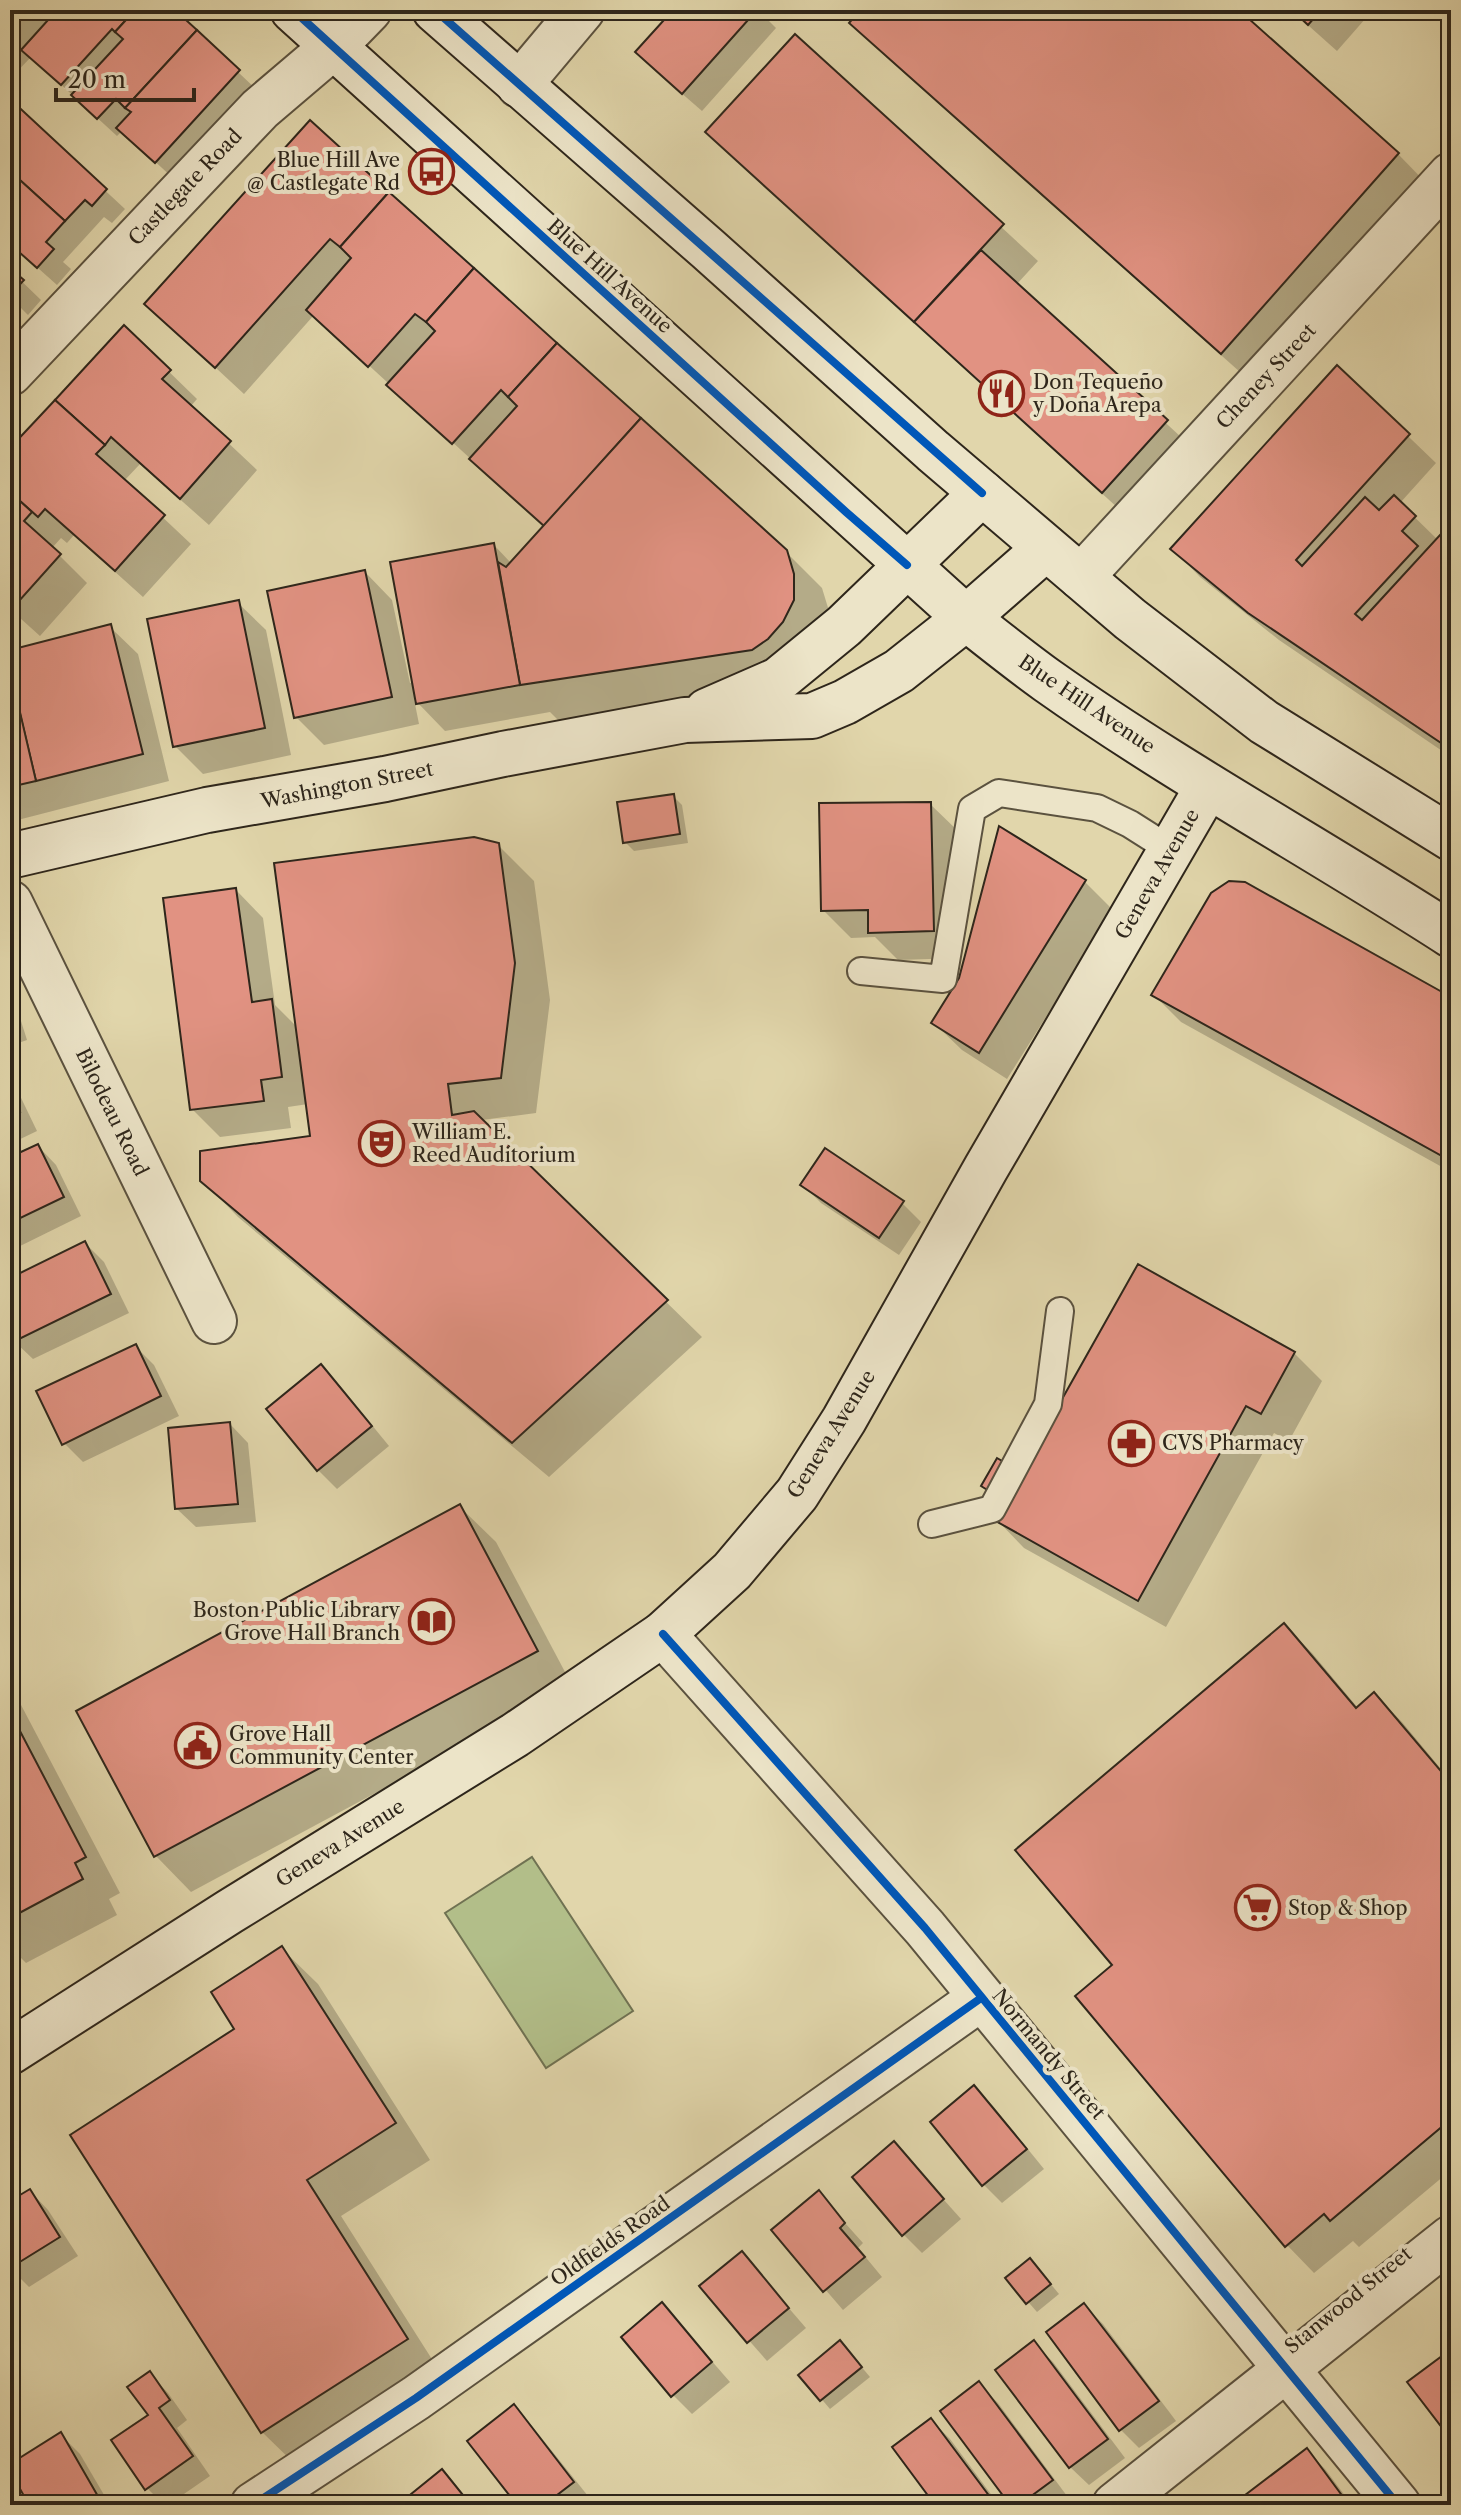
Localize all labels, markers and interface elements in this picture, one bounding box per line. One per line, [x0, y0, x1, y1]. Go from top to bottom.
scale bar [56, 52, 194, 102]
text: 20 m [68, 65, 126, 94]
street label: Castlegate Road [123, 124, 247, 250]
place label: Blue Hill Ave @ Castlegate Rd [247, 148, 400, 195]
bus stop icon: Blue Hill Ave @ Castlegate Rd [407, 148, 455, 196]
street label: Blue Hill Avenue [543, 214, 677, 338]
street label: Cheney Street [1211, 318, 1321, 434]
restaurant icon: Don Tequeño y Doña Arepa [978, 370, 1026, 418]
place label: Don Tequeño y Doña Arepa [1032, 370, 1163, 417]
street label: Blue Hill Avenue [1014, 649, 1160, 759]
street label: Washington Street [258, 757, 435, 814]
street label: Geneva Avenue [1110, 804, 1204, 944]
street label: Bilodeau Road [71, 1044, 153, 1180]
theatre icon: William E. Reed Auditorium [357, 1120, 405, 1168]
place label: William E. Reed Auditorium [411, 1120, 576, 1167]
street label: Geneva Avenue [782, 1365, 880, 1503]
pharmacy icon: CVS Pharmacy [1107, 1419, 1155, 1467]
place label: CVS Pharmacy [1162, 1431, 1305, 1455]
place label: Boston Public Library Grove Hall Branch [193, 1598, 401, 1645]
library icon: Boston Public Library Grove Hall Branch [407, 1598, 455, 1646]
public building icon: Grove Hall Community Center [174, 1722, 222, 1770]
place label: Grove Hall Community Center [229, 1722, 414, 1769]
street label: Geneva Avenue [271, 1794, 409, 1892]
supermarket icon: Stop & Shop [1233, 1884, 1281, 1932]
place label: Stop & Shop [1288, 1896, 1408, 1920]
street label: Normandy Street [987, 1984, 1111, 2124]
street label: Oldfields Road [546, 2191, 674, 2291]
street label: Stanwood Street [1280, 2241, 1416, 2359]

